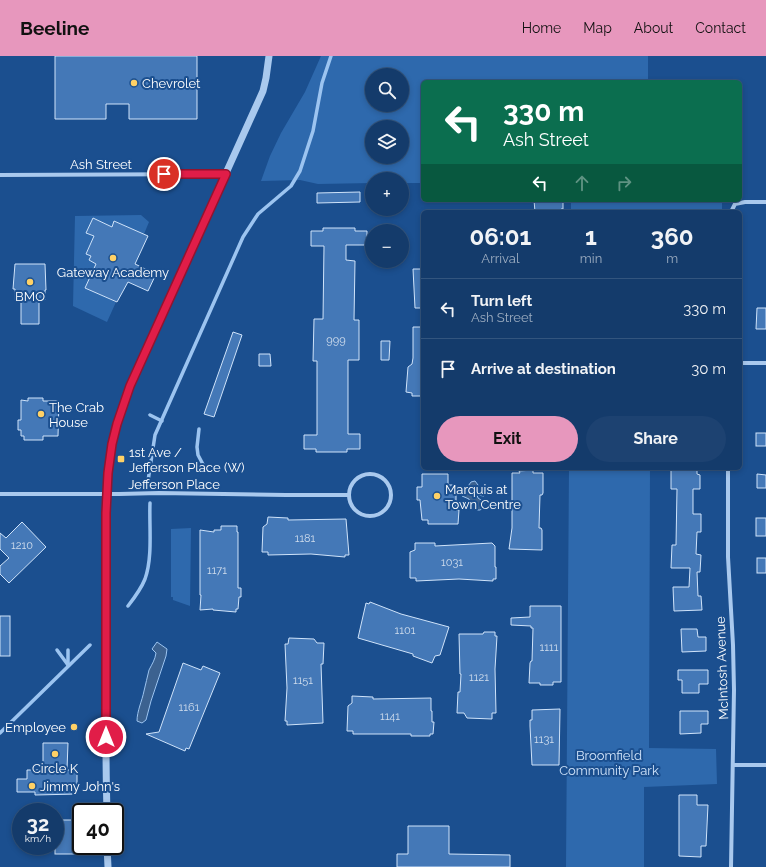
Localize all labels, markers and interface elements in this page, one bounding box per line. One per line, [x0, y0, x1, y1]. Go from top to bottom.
text: Beeline [20, 17, 89, 39]
text: Home [522, 20, 561, 36]
text: Map [583, 20, 612, 36]
text: About [634, 20, 673, 36]
text: Contact [695, 20, 746, 36]
map controls [365, 68, 409, 268]
button: search [365, 68, 409, 112]
place label: Chevrolet [142, 76, 201, 91]
marker: Chevrolet [129, 78, 139, 88]
text: 330 m [503, 95, 584, 128]
icon: left [437, 96, 489, 148]
button: layers [365, 120, 409, 164]
text: Ash Street [503, 129, 589, 150]
street label: Ash Street [70, 157, 133, 172]
pin [147, 157, 181, 191]
icon: arrive [153, 163, 175, 185]
button: + [365, 172, 409, 216]
icon: left [529, 172, 551, 194]
icon: ahead [571, 172, 593, 194]
icon: right [613, 172, 635, 194]
text: 06:01 [470, 222, 531, 251]
text: 1 [585, 222, 597, 251]
text: 360 [651, 222, 693, 251]
button: − [365, 224, 409, 268]
text: Arrival [481, 251, 520, 266]
text: min [580, 251, 602, 266]
text: m [666, 251, 678, 266]
marker: Gateway Academy [108, 253, 118, 263]
place label: Gateway Academy [57, 265, 169, 280]
marker: BMO [25, 277, 35, 287]
place label: BMO [15, 289, 45, 304]
text: Turn left [471, 292, 532, 310]
icon: left [437, 298, 459, 320]
text: 330 m [683, 300, 726, 318]
text: Ash Street [471, 310, 533, 325]
house number: 999 [326, 334, 346, 347]
icon: arrive [437, 358, 459, 380]
text: Arrive at destination [471, 360, 616, 378]
text: 30 m [691, 360, 726, 378]
place label: The Crab House [49, 400, 104, 430]
marker: The Crab House [36, 409, 46, 419]
button: Exit [437, 416, 578, 462]
button: Share [586, 416, 726, 462]
place label: 1st Ave / Jefferson Place (W) [129, 445, 244, 475]
marker: 1st Ave / Jefferson Place (W) [116, 454, 126, 464]
street label: Jefferson Place [128, 477, 220, 492]
place label: Marquis at Town Centre [445, 482, 521, 512]
marker: Marquis at Town Centre [432, 491, 442, 501]
house number: 1181 [295, 532, 316, 545]
house number: 1210 [11, 539, 33, 552]
house number: 1031 [441, 556, 463, 569]
house number: 1171 [207, 564, 227, 577]
street label: McIntosh Avenue [713, 616, 731, 720]
house number: 1101 [395, 624, 416, 637]
house number: 1111 [540, 641, 559, 654]
house number: 1121 [469, 671, 489, 684]
house number: 1151 [293, 674, 313, 687]
house number: 1161 [179, 701, 200, 714]
house number: 1141 [380, 710, 400, 723]
position arrow [85, 716, 127, 758]
place label: Employee [5, 720, 66, 735]
marker: Employee [69, 722, 79, 732]
house number: 1131 [534, 733, 554, 746]
park label: Broomfield Community Park [559, 748, 659, 778]
marker: Circle K [50, 749, 60, 759]
place label: Circle K [32, 761, 79, 776]
place label: Jimmy John's [40, 779, 120, 794]
marker: Jimmy John's [27, 781, 37, 791]
speed limit sign: 40 [72, 803, 124, 855]
text: 32 [27, 812, 49, 836]
text: km/h [25, 833, 51, 844]

